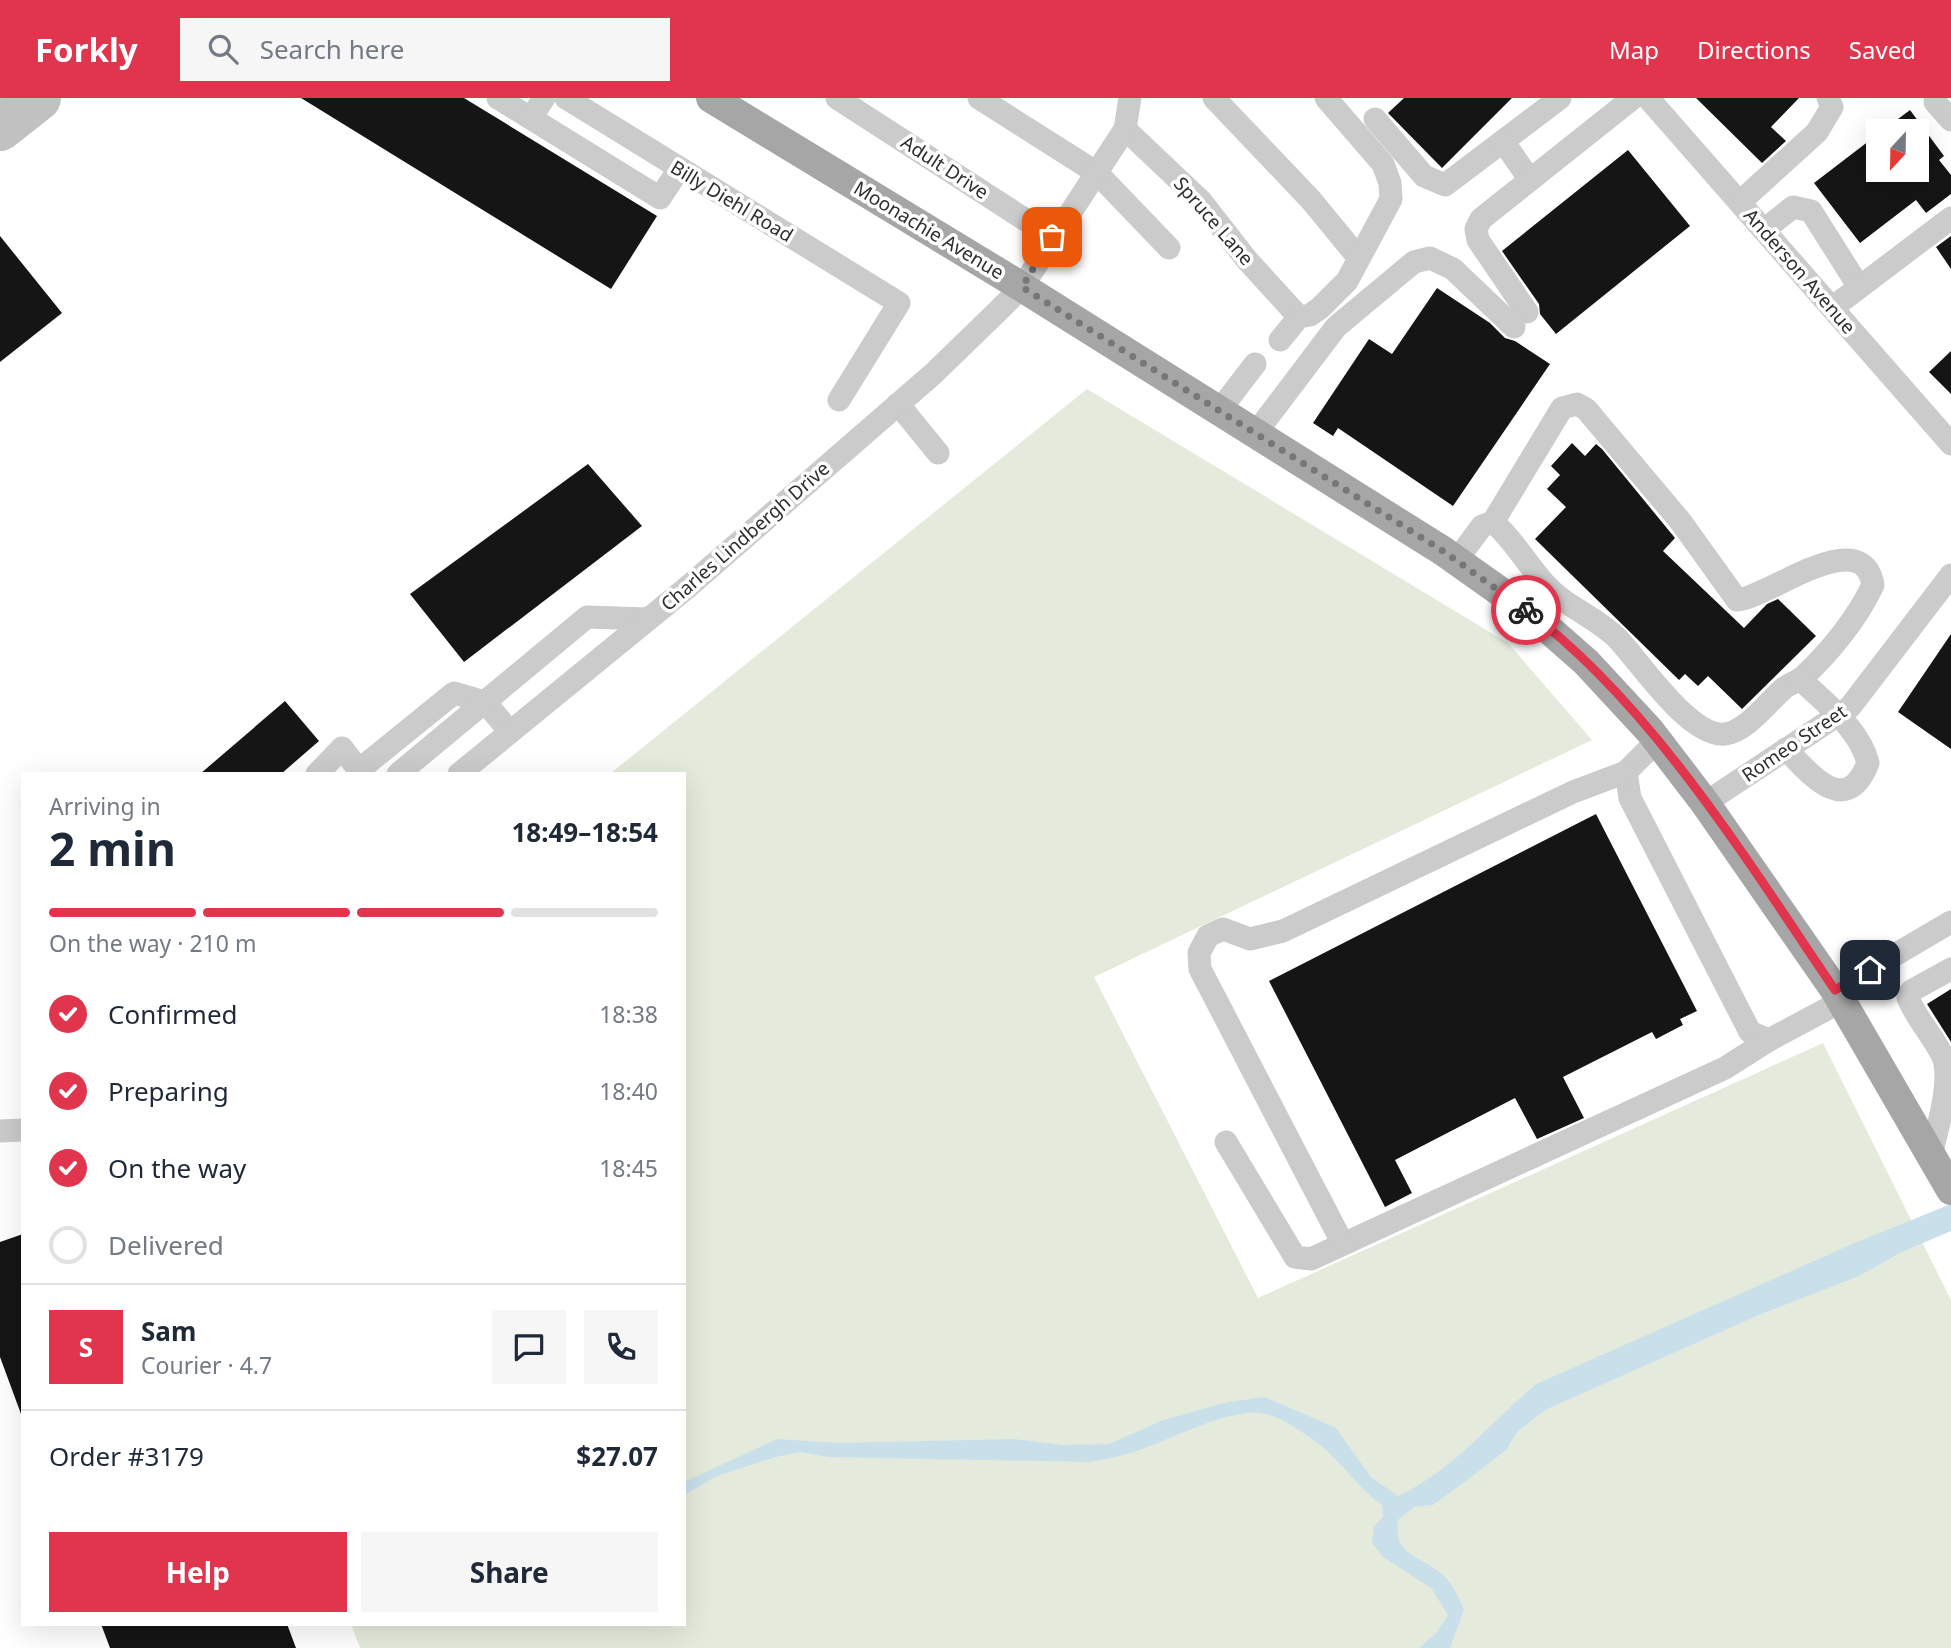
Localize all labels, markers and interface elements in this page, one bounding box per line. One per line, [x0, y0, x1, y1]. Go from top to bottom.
search box [180, 18, 670, 81]
text: Forkly [35, 27, 138, 72]
icon: search [204, 30, 242, 68]
text: Search here [260, 31, 404, 67]
text: Map [1609, 33, 1659, 66]
text: Directions [1697, 33, 1811, 66]
text: Saved [1849, 33, 1916, 66]
north arrow [1866, 119, 1928, 182]
map controls [1866, 119, 1929, 182]
street label: Adult Drive [896, 129, 994, 205]
street label: Billy Diehl Road [666, 154, 798, 248]
street label: Spruce Lane [1168, 171, 1260, 271]
street label: Moonachie Avenue [849, 175, 1009, 285]
street label: Anderson Avenue [1738, 203, 1862, 339]
pin [1022, 207, 1082, 267]
icon: bag [1033, 218, 1071, 256]
street label: Charles Lindbergh Drive [655, 455, 835, 617]
courier [1491, 575, 1561, 645]
icon: bike [1507, 591, 1545, 629]
street label: Romeo Street [1736, 698, 1852, 788]
text: Arriving in [49, 790, 161, 822]
text: 18:49–18:54 [511, 814, 658, 850]
text: 2 min [49, 817, 176, 879]
text: On the way · 210 m [49, 927, 256, 959]
pin [1840, 940, 1900, 1000]
icon: home [1851, 951, 1889, 989]
icon: check [49, 995, 87, 1033]
text: Confirmed [108, 996, 238, 1032]
text: 18:38 [599, 998, 658, 1030]
icon: check [49, 1072, 87, 1110]
text: Preparing [108, 1073, 229, 1109]
text: 18:40 [599, 1075, 658, 1107]
icon: check [49, 1149, 87, 1187]
text: On the way [108, 1150, 246, 1186]
text: 18:45 [599, 1152, 658, 1184]
text: Delivered [108, 1227, 224, 1263]
button: chat [492, 1310, 566, 1384]
button: phone [584, 1310, 658, 1384]
text: Sam [141, 1313, 196, 1349]
text: S [79, 1329, 93, 1365]
text: Courier · 4.7 [141, 1349, 272, 1381]
text: Order #3179 [49, 1438, 204, 1474]
text: $27.07 [576, 1438, 658, 1474]
button: Help [49, 1532, 347, 1612]
button: Share [361, 1532, 658, 1612]

